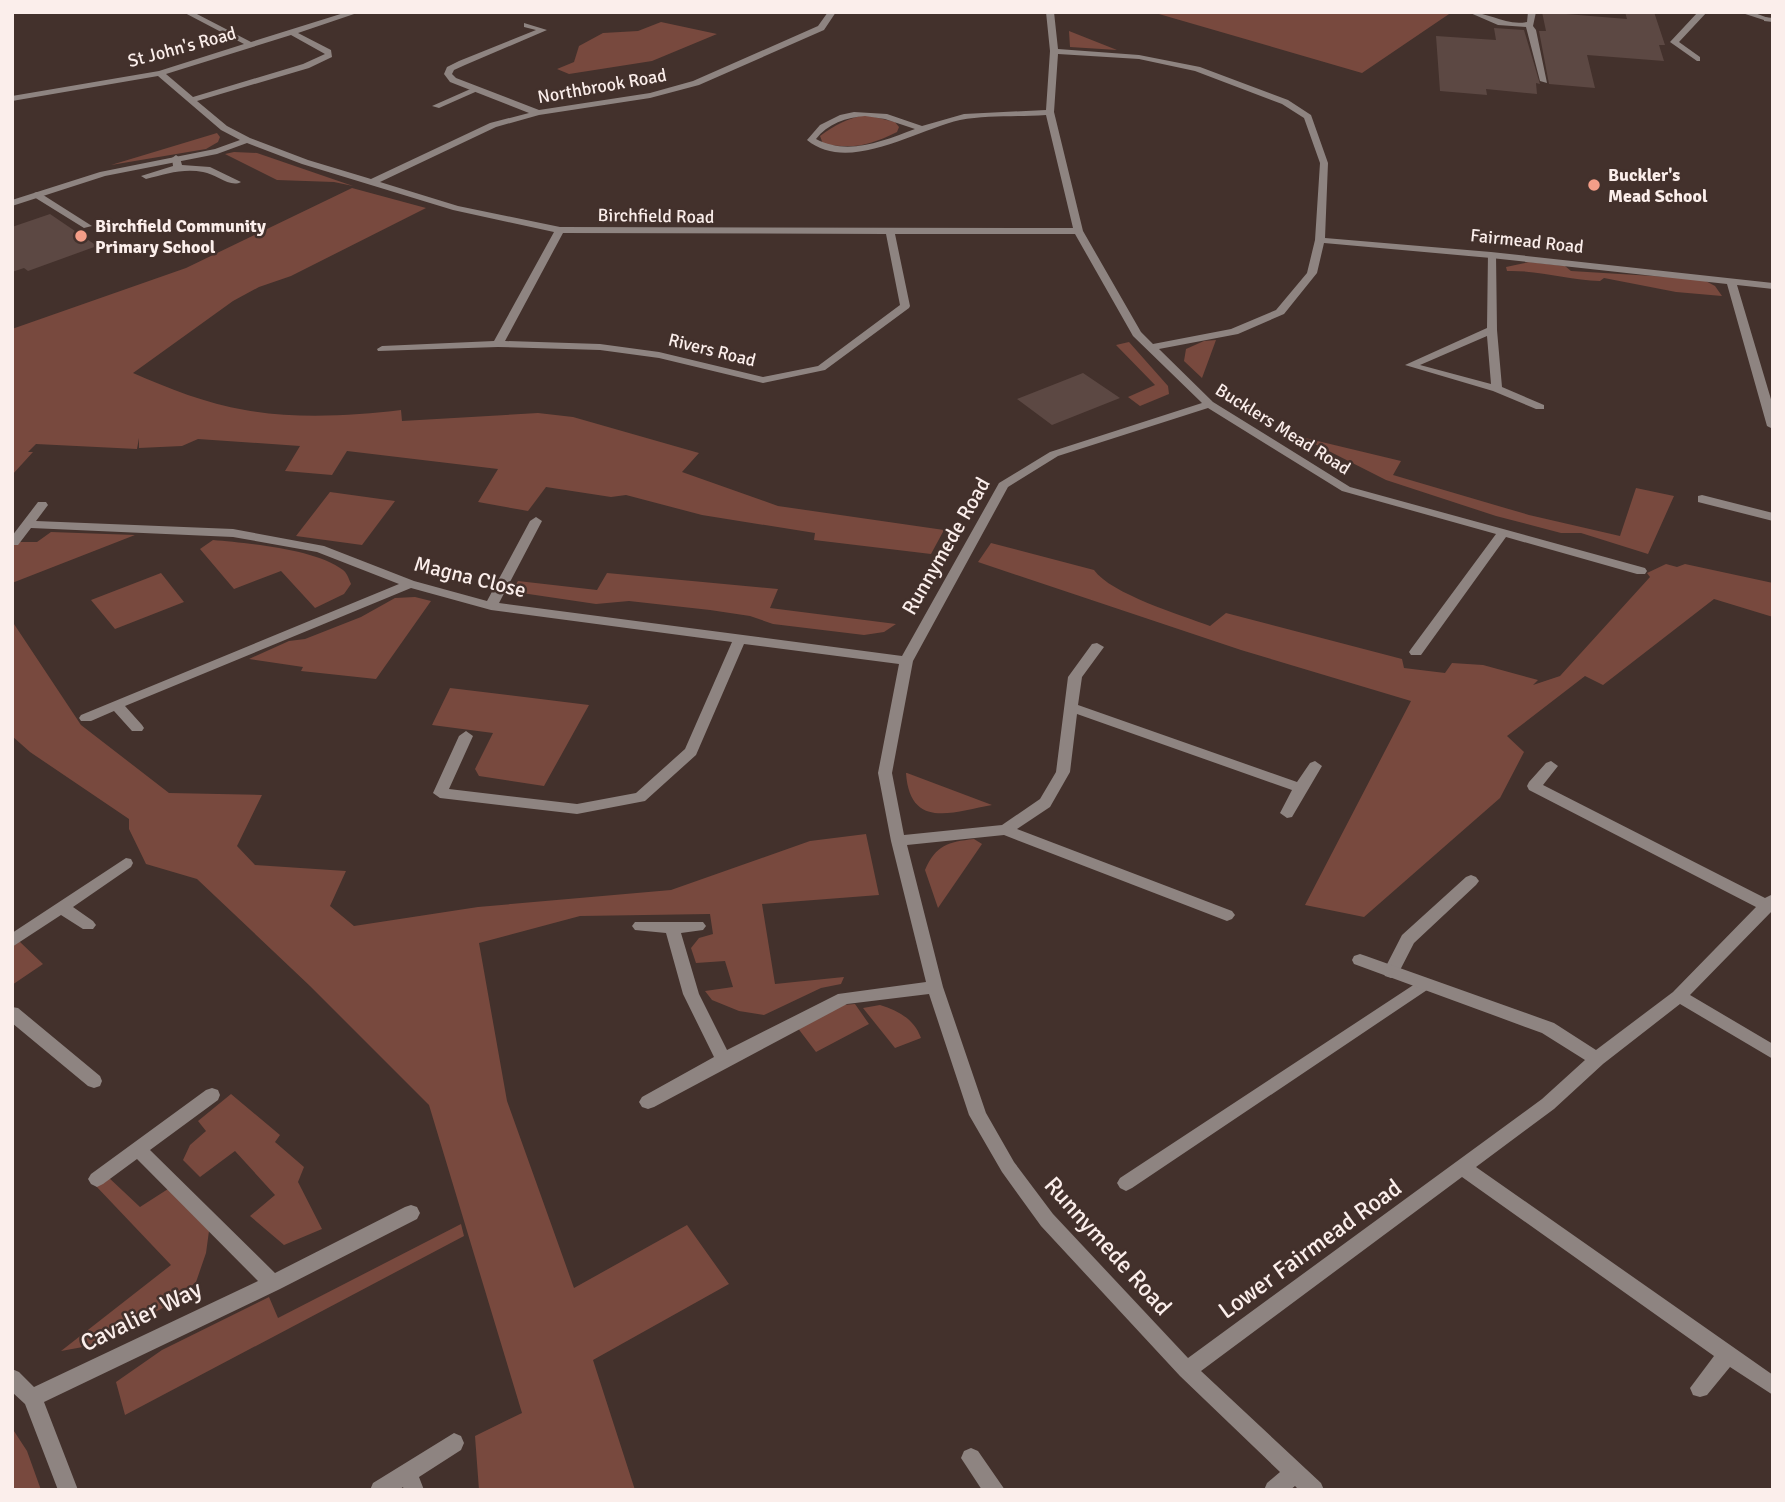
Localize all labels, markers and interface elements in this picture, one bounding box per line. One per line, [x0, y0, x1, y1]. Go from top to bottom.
street label: St John's Road [125, 22, 239, 72]
street label: Northbrook Road [536, 64, 668, 108]
place label: Buckler's Mead School [1608, 164, 1708, 207]
marker: Buckler's Mead School [1586, 177, 1602, 193]
street label: Birchfield Road [597, 204, 715, 228]
place label: Birchfield Community Primary School [95, 215, 266, 258]
street label: Fairmead Road [1469, 224, 1585, 258]
marker: Birchfield Community Primary School [73, 228, 89, 244]
street label: Rivers Road [666, 329, 758, 371]
street label: Bucklers Mead Road [1211, 379, 1355, 479]
street label: Runnymede Road [896, 473, 996, 619]
street label: Magna Close [411, 551, 529, 603]
street label: Runnymede Road [1038, 1170, 1178, 1322]
street label: Lower Fairmead Road [1213, 1172, 1407, 1326]
street label: Cavalier Way [75, 1274, 207, 1358]

